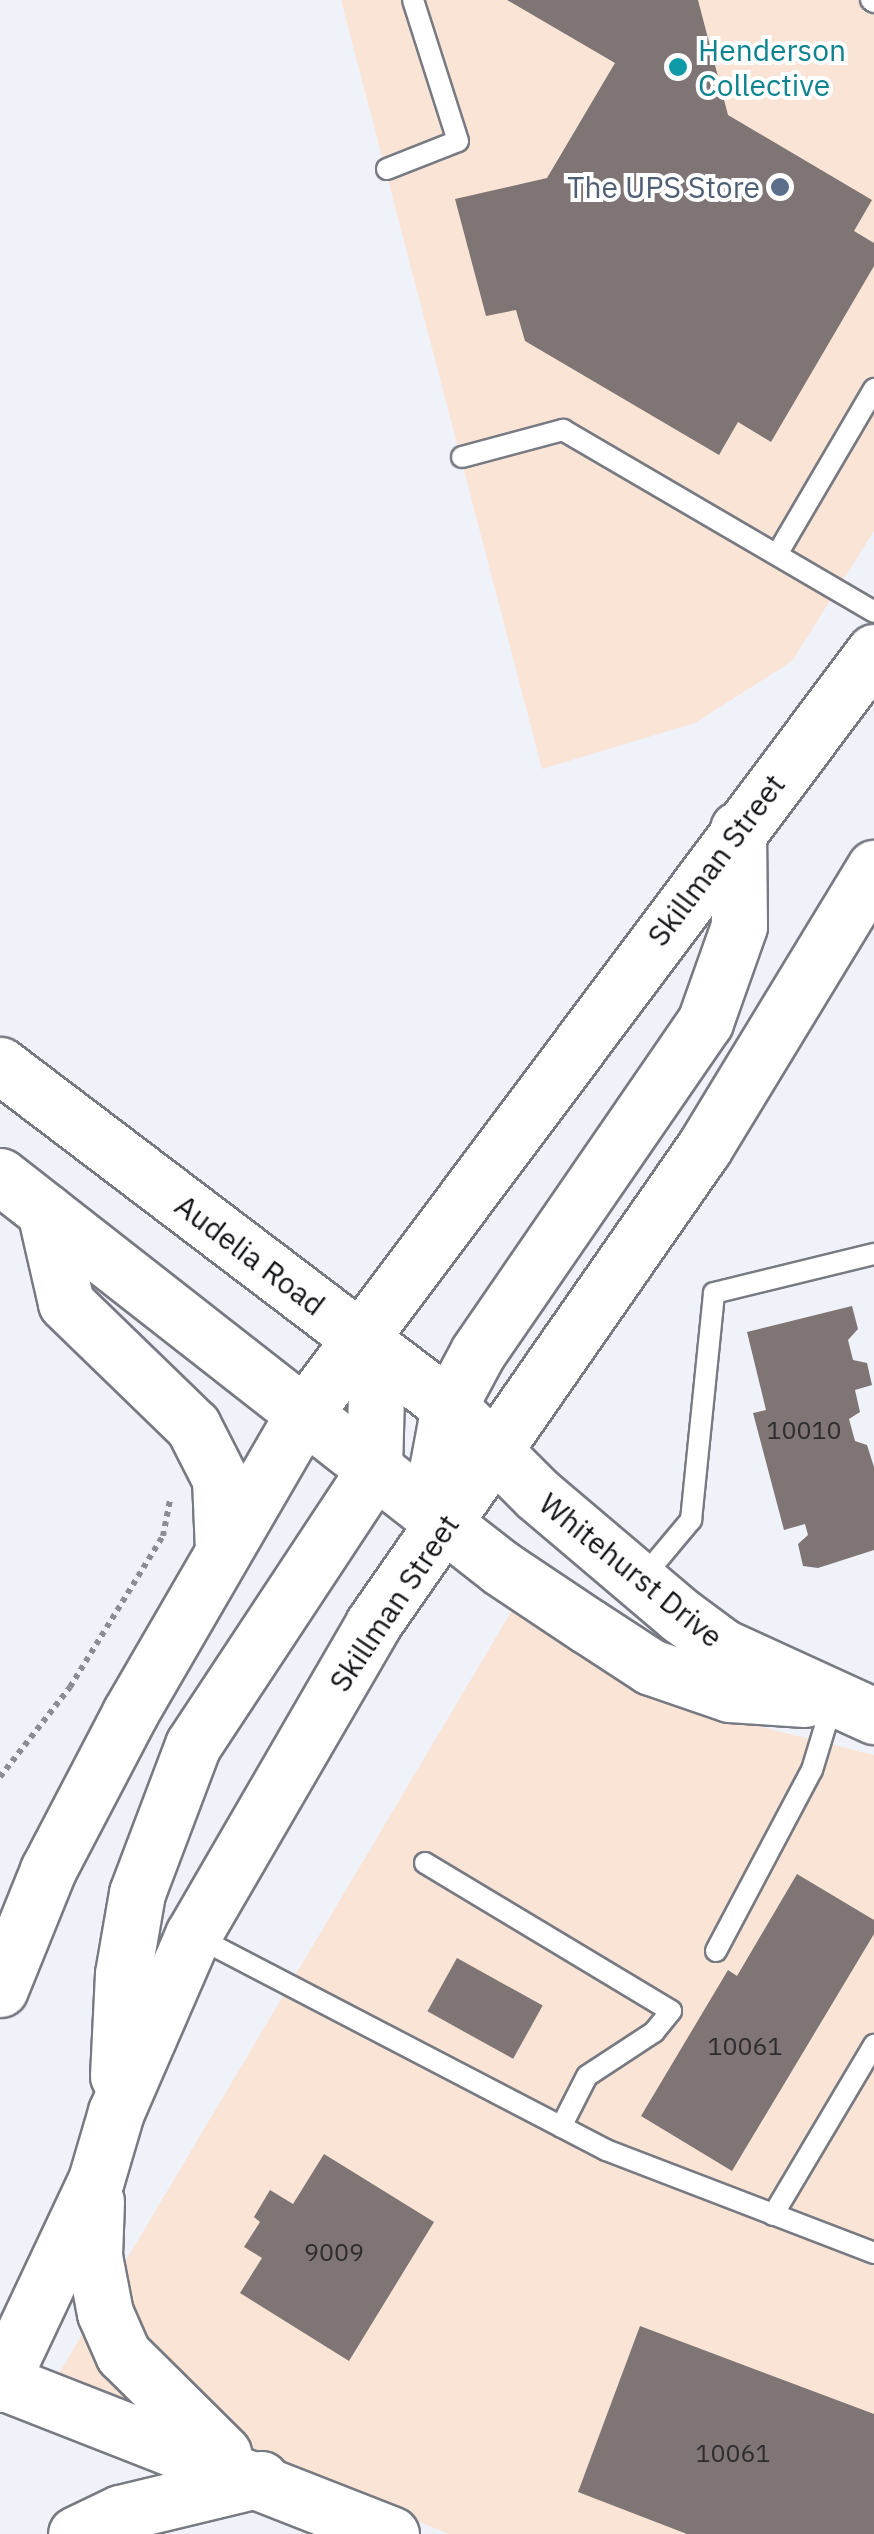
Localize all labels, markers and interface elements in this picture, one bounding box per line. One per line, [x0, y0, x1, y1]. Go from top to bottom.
place label: Henderson Collective [698, 32, 846, 102]
marker: Henderson Collective [667, 56, 689, 78]
place label: The UPS Store [567, 169, 760, 205]
marker: The UPS Store [769, 176, 791, 198]
street label: Skillman Street [640, 767, 792, 953]
street label: Audelia Road [168, 1187, 332, 1323]
house number: 10010 [767, 1415, 841, 1445]
street label: Whitehurst Drive [532, 1485, 730, 1655]
street label: Skillman Street [322, 1508, 466, 1698]
house number: 10061 [708, 2031, 782, 2061]
house number: 9009 [304, 2237, 364, 2267]
house number: 10061 [696, 2438, 770, 2468]

